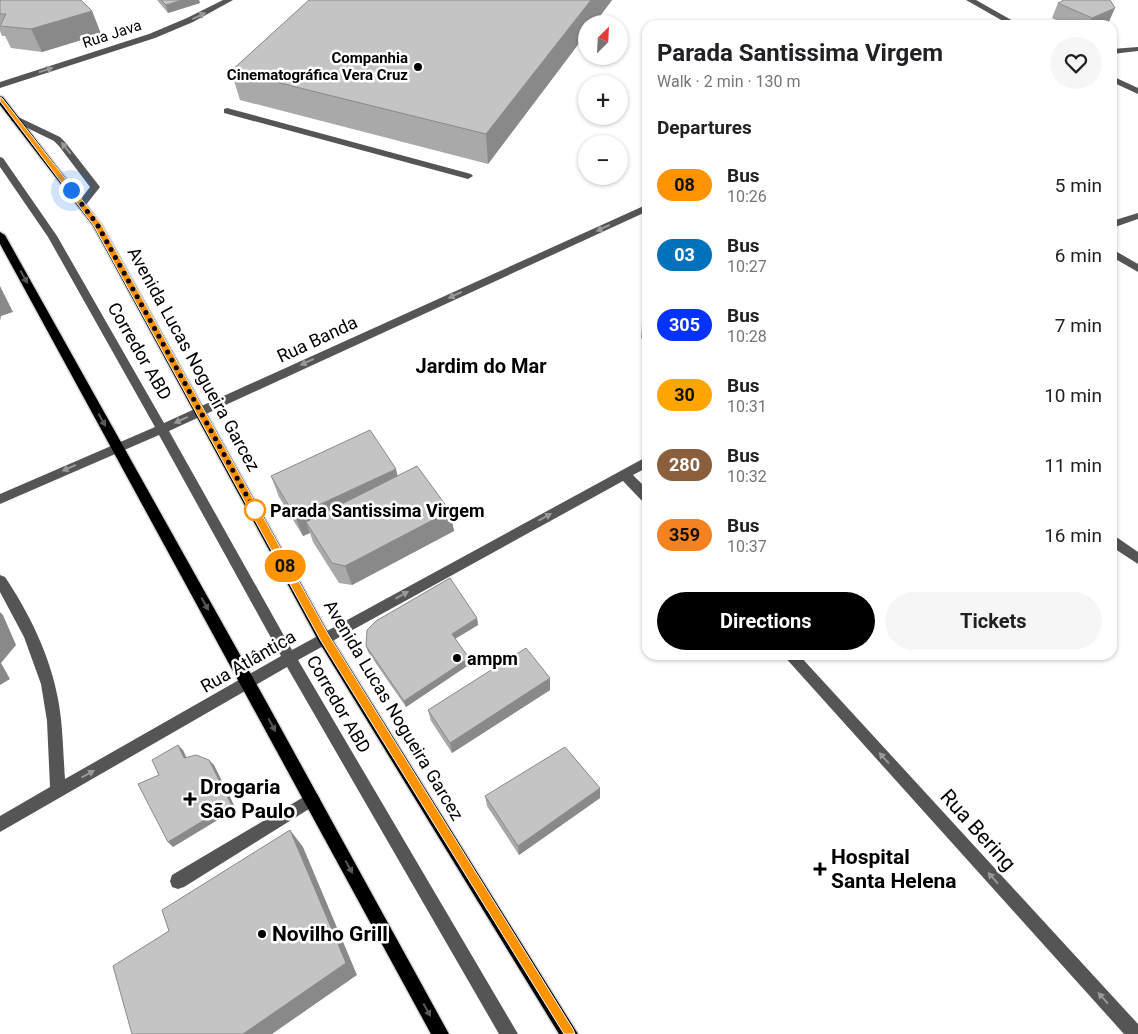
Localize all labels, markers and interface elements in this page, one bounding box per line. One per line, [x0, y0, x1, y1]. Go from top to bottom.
one-way arrow [192, 12, 207, 20]
north arrow [578, 15, 628, 65]
map controls [578, 15, 628, 185]
street label: Rua Java [80, 16, 144, 52]
button: heart [1050, 37, 1102, 89]
text: Parada Santissima Virgem [657, 39, 943, 67]
place label: Companhia Cinematográfica Vera Cruz [227, 49, 408, 84]
marker: Companhia Cinematográfica Vera Cruz [412, 61, 424, 73]
one-way arrow [39, 66, 54, 73]
text: Walk · 2 min · 130 m [657, 72, 801, 91]
button: + [578, 75, 628, 125]
text: Departures [657, 116, 752, 139]
button: − [578, 135, 628, 185]
one-way arrow [60, 142, 71, 155]
text: Bus [727, 164, 760, 187]
text: 08 [674, 174, 695, 195]
text: 5 min [1055, 174, 1102, 197]
your location [59, 178, 84, 203]
text: 10:26 [727, 187, 767, 206]
one-way arrow [596, 224, 610, 232]
text: Bus [727, 234, 760, 257]
street label: Avenida Lucas Nogueira Garcez [123, 243, 265, 475]
text: 03 [674, 244, 695, 265]
text: 6 min [1055, 244, 1102, 267]
text: 10:27 [727, 257, 767, 276]
one-way arrow [19, 271, 28, 284]
one-way arrow [448, 291, 462, 299]
street label: Corredor ABD [104, 298, 176, 404]
text: Bus [727, 304, 760, 327]
street label: Rua Banda [274, 311, 360, 367]
text: 305 [669, 314, 700, 335]
text: 7 min [1055, 314, 1102, 337]
text: 10:28 [727, 327, 767, 346]
district label: Jardim do Mar [416, 354, 547, 378]
one-way arrow [300, 359, 314, 367]
text: Bus [727, 374, 760, 397]
text: 30 [674, 384, 695, 405]
text: 10 min [1044, 384, 1102, 407]
text: 10:31 [727, 397, 767, 416]
one-way arrow [98, 412, 106, 427]
one-way arrow [174, 416, 189, 424]
text: Bus [727, 444, 760, 467]
text: 280 [669, 454, 700, 475]
text: 11 min [1044, 454, 1102, 477]
one-way arrow [62, 465, 76, 473]
text: 10:32 [727, 467, 767, 486]
marker: Parada Santissima Virgem [244, 499, 266, 521]
place label: Parada Santissima Virgem [270, 500, 484, 521]
one-way arrow [537, 513, 552, 521]
text: Bus [727, 514, 760, 537]
text: 359 [669, 524, 700, 545]
text: 16 min [1044, 524, 1102, 547]
text: 10:37 [727, 537, 767, 556]
line badge: 08 [262, 550, 308, 582]
text: 08 [275, 555, 295, 576]
one-way arrow [395, 590, 408, 599]
button: Directions [657, 592, 875, 650]
button: Tickets [885, 592, 1102, 650]
street label: Avenida Lucas Nogueira Garcez [320, 596, 468, 824]
one-way arrow [201, 597, 209, 611]
street label: Rua Atlântica [197, 625, 299, 697]
place label: ampm [467, 648, 518, 669]
street label: Corredor ABD [303, 651, 375, 757]
marker: ampm [451, 652, 463, 664]
one-way arrow [267, 718, 276, 731]
one-way arrow [878, 752, 890, 764]
one-way arrow [81, 769, 95, 778]
place label: Drogaria São Paulo [200, 775, 295, 823]
street label: Rua Bering [935, 784, 1021, 876]
marker: Drogaria São Paulo [184, 793, 196, 805]
place label: Hospital Santa Helena [831, 845, 957, 893]
one-way arrow [345, 860, 353, 875]
marker: Hospital Santa Helena [813, 862, 827, 876]
one-way arrow [987, 872, 999, 884]
place label: Novilho Grill [272, 922, 388, 946]
marker: Novilho Grill [256, 928, 268, 940]
one-way arrow [1097, 992, 1109, 1004]
one-way arrow [423, 1003, 431, 1017]

